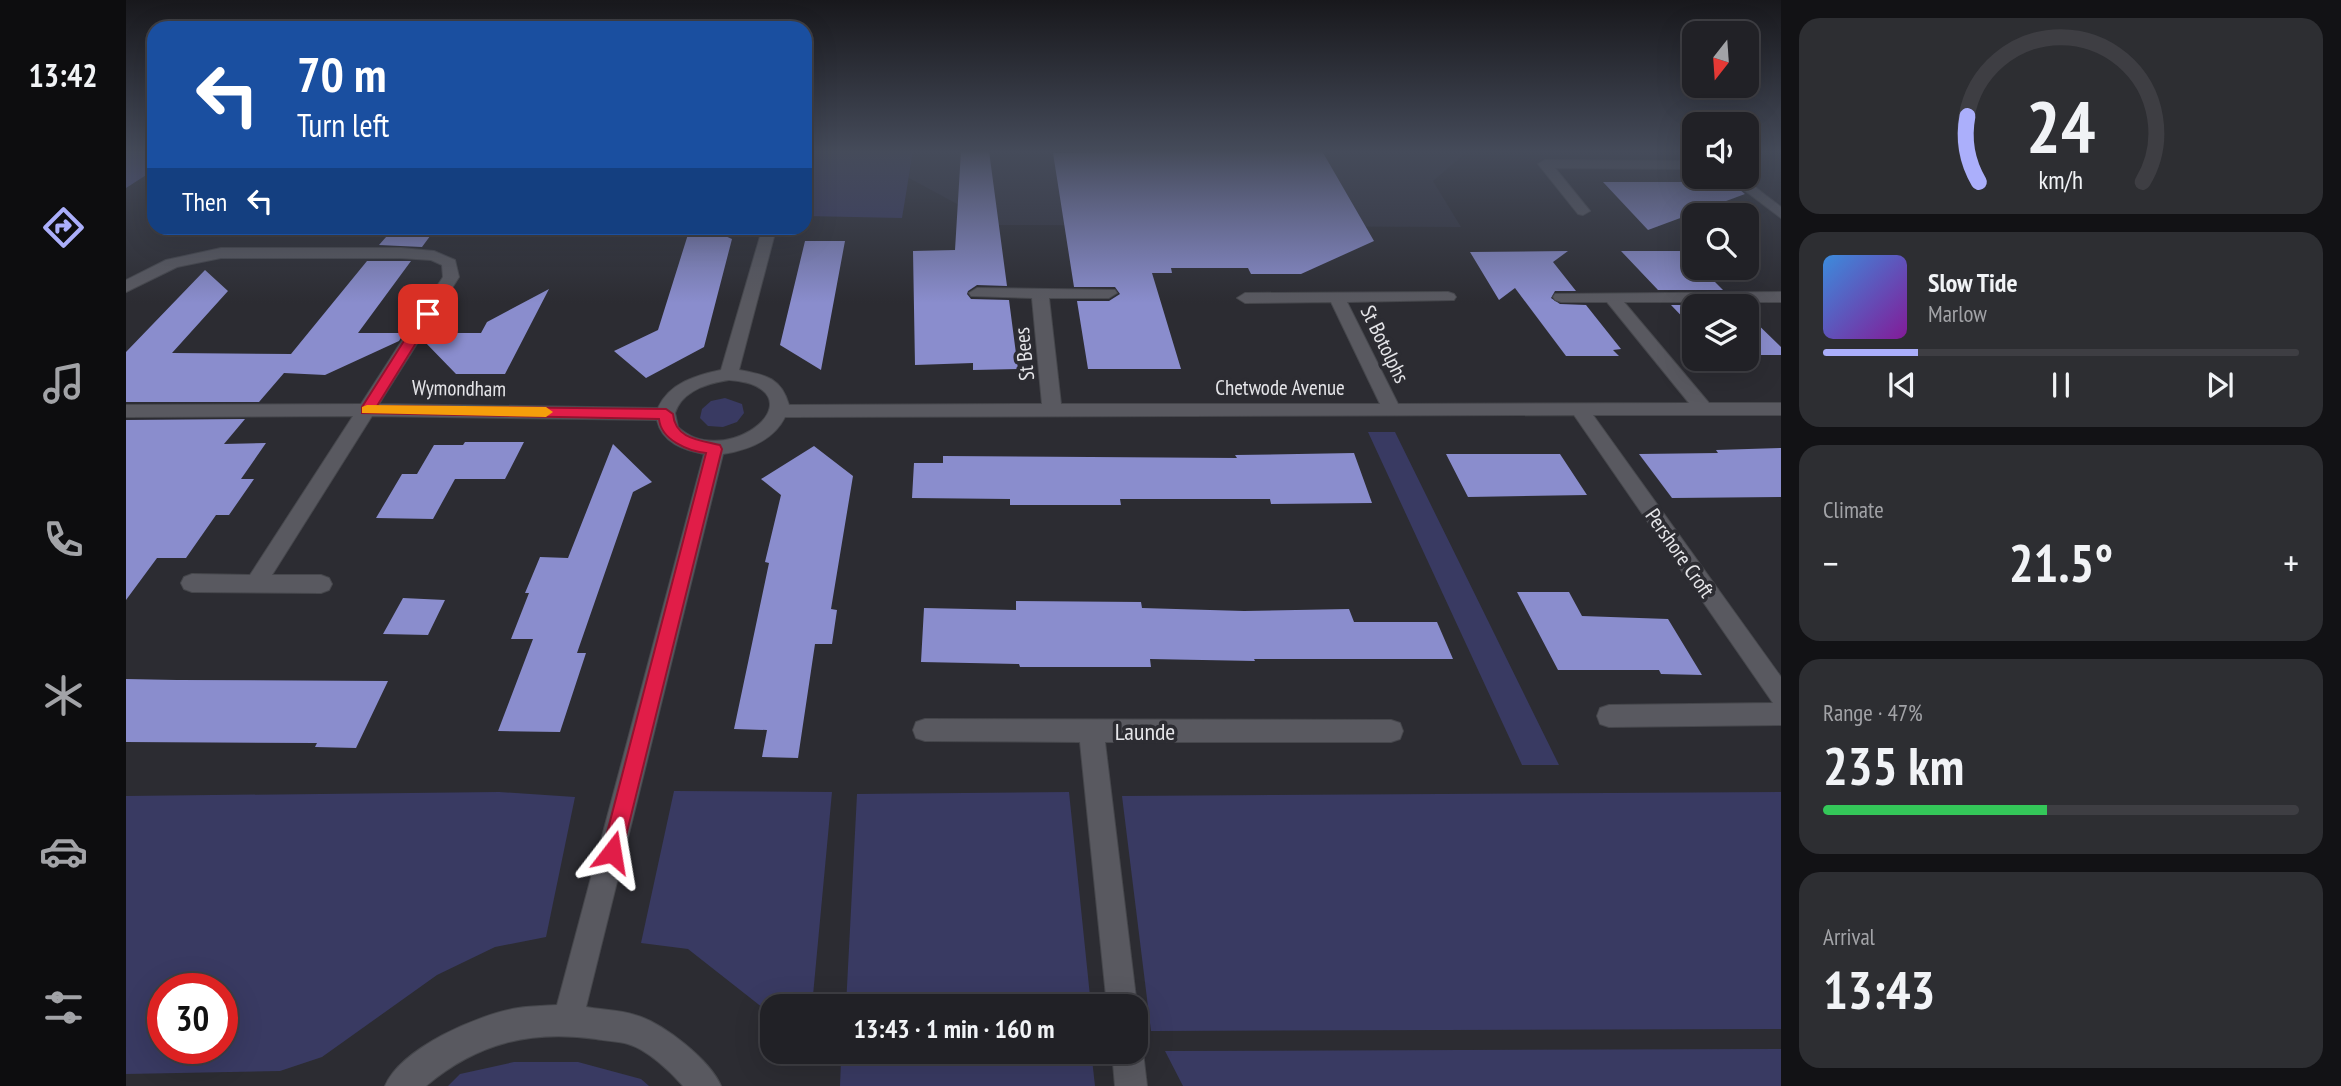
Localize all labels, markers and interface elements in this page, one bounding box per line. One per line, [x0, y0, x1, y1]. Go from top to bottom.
north arrow [1682, 21, 1759, 98]
map controls [1682, 21, 1759, 371]
text: 70 m [297, 42, 386, 106]
icon: left [182, 49, 273, 140]
text: 13:42 [28, 54, 98, 96]
text: 24 [2026, 78, 2096, 172]
text: Turn left [297, 104, 389, 146]
button: sound [1682, 112, 1759, 189]
text: km/h [2039, 164, 2083, 196]
icon: left [241, 182, 279, 220]
text: Then [182, 185, 227, 218]
icon: directions [39, 203, 88, 252]
button: search [1682, 203, 1759, 280]
text: Slow Tide [1928, 266, 2018, 299]
pin [398, 284, 458, 344]
button: layers [1682, 294, 1759, 371]
icon: arrive [409, 295, 447, 333]
text: Marlow [1928, 299, 1987, 328]
street label: St Botolphs [1355, 301, 1415, 387]
street label: St Bees [1008, 326, 1040, 382]
icon: music [39, 359, 88, 408]
icon: previous [1883, 366, 1921, 404]
icon: pause [2042, 366, 2080, 404]
icon: next [2201, 366, 2239, 404]
street label: Wymondham [412, 374, 506, 402]
street label: Chetwode Avenue [1215, 374, 1345, 401]
text: Climate [1823, 495, 1884, 524]
street label: Pershore Croft [1640, 503, 1721, 603]
icon: phone [39, 515, 88, 564]
text: 21.5° [2009, 529, 2113, 596]
text: − [1823, 538, 1839, 587]
text: + [2283, 538, 2299, 587]
icon: climate [39, 671, 88, 720]
text: Range · 47% [1823, 698, 1923, 727]
street label: Launde [1115, 716, 1175, 747]
text: 235 km [1823, 732, 1964, 799]
position arrow [575, 815, 649, 889]
icon: car [39, 827, 88, 876]
text: Arrival [1823, 922, 1875, 951]
text: 13:43 [1823, 956, 1935, 1023]
speed limit sign: 30 [147, 973, 238, 1064]
icon: filters [39, 983, 88, 1032]
text: 13:43 · 1 min · 160 m [854, 1012, 1054, 1045]

